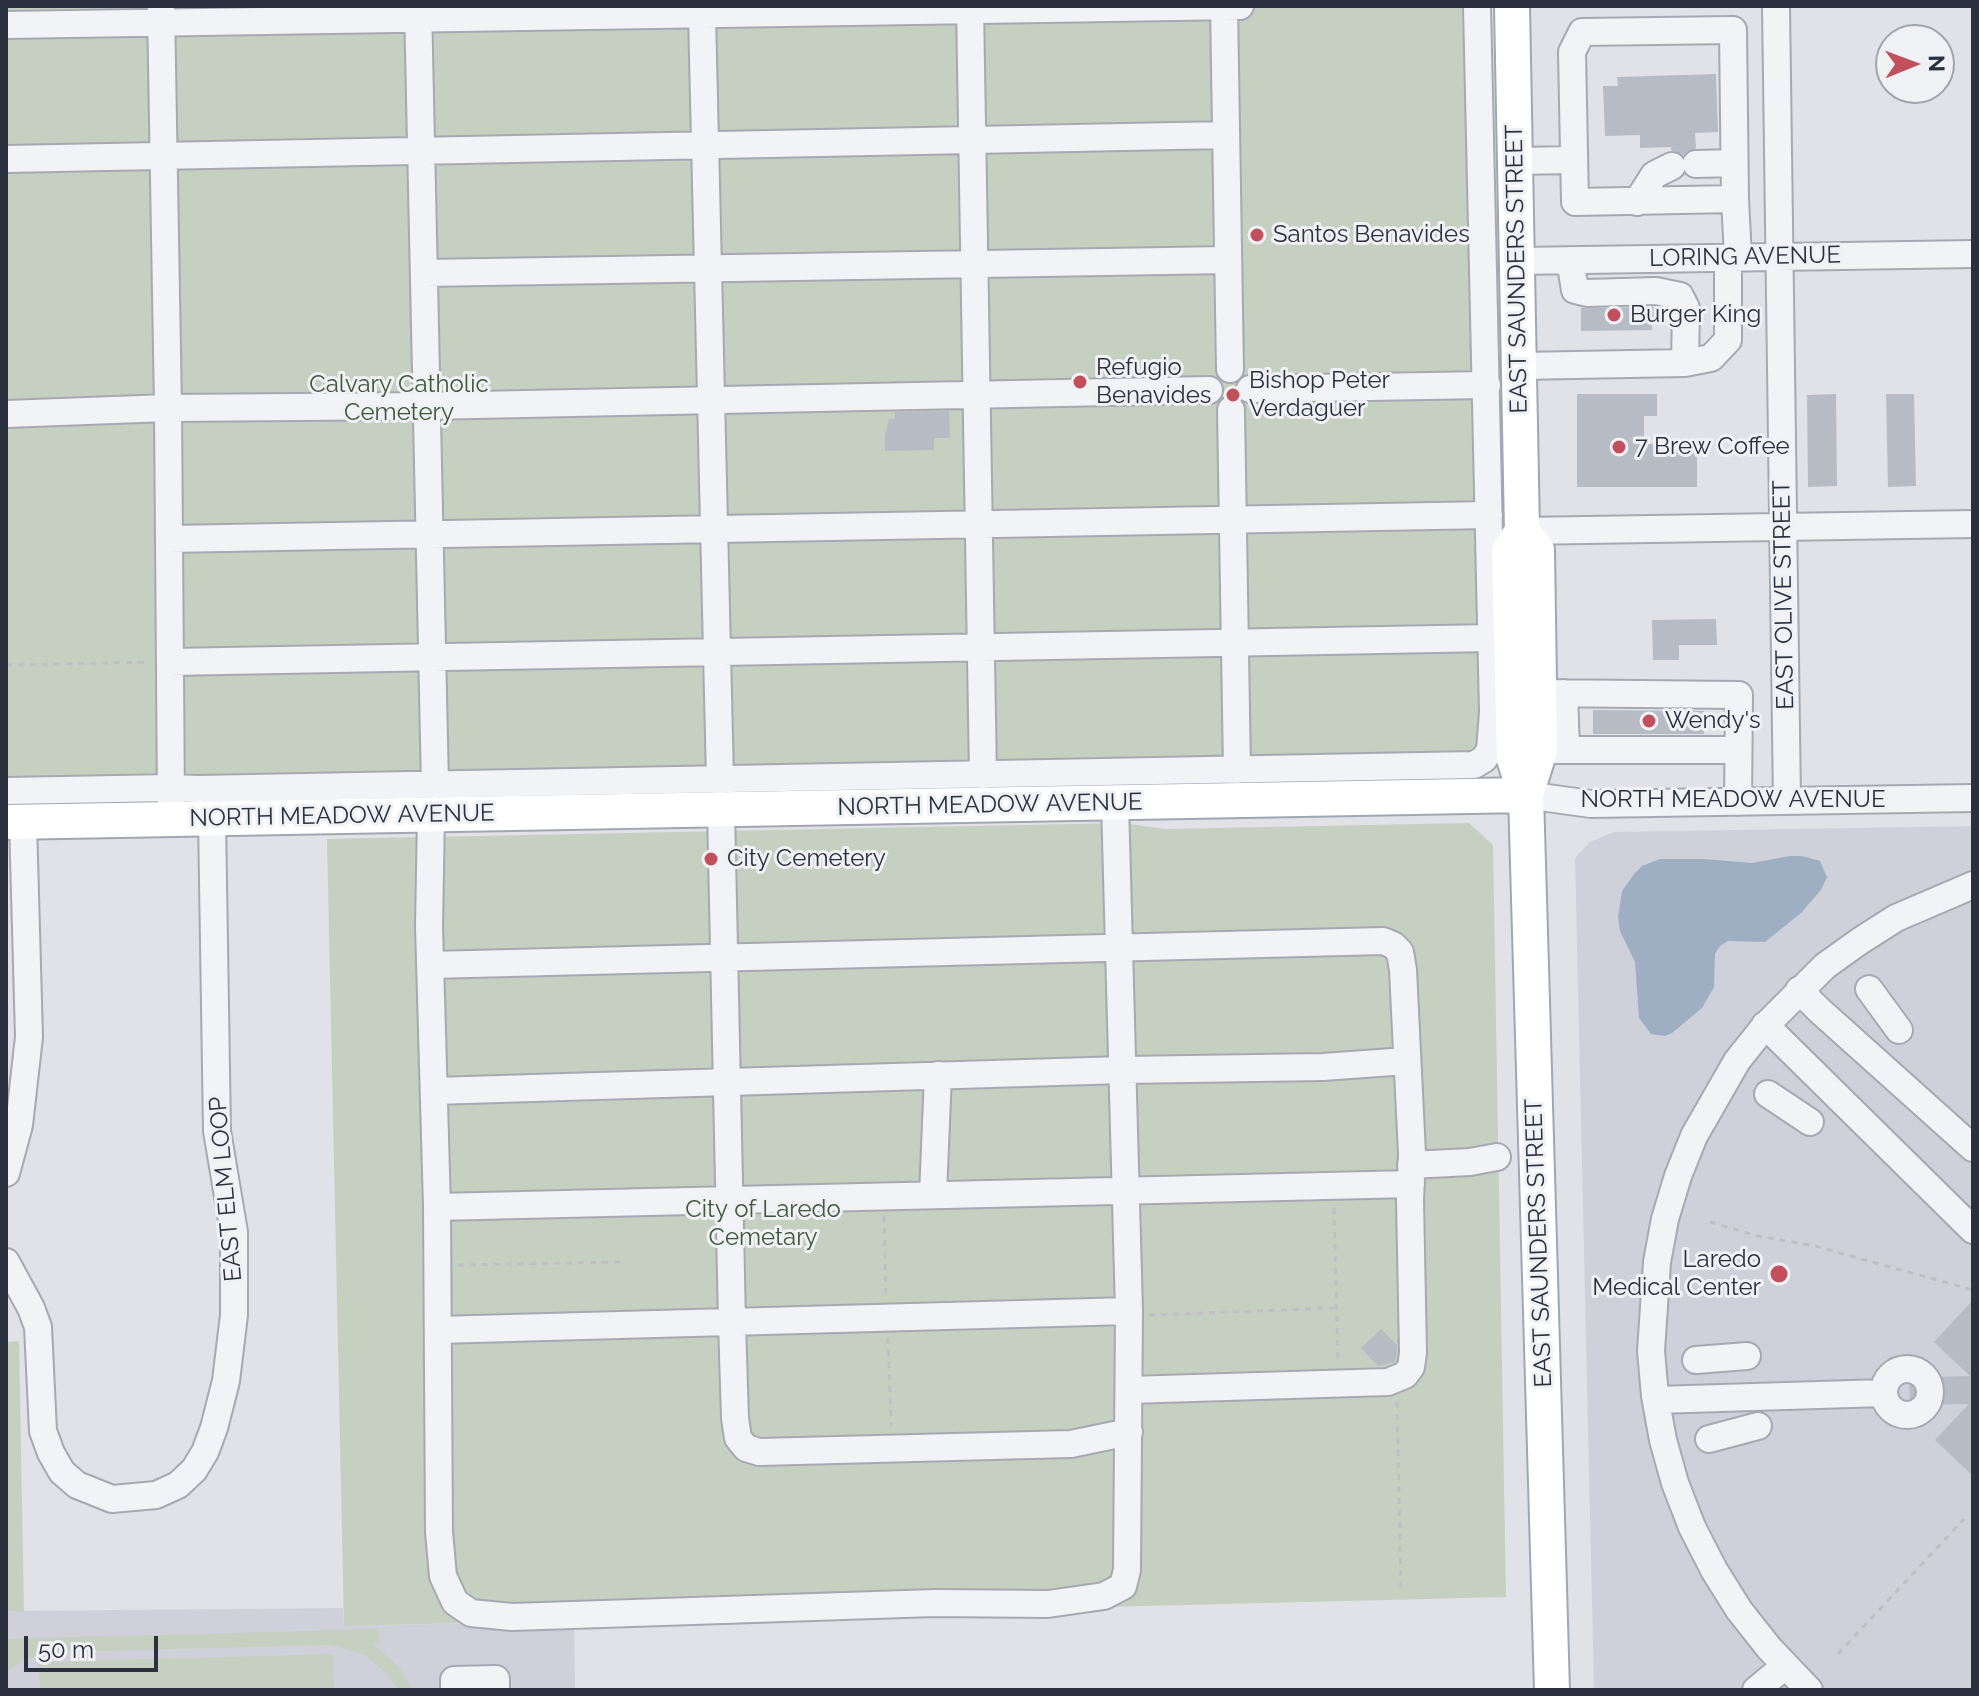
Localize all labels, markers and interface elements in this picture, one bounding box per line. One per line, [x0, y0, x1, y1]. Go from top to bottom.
north arrow [1875, 24, 1955, 104]
text: N [1924, 55, 1950, 72]
street label: EAST SAUNDERS STREET [1500, 124, 1534, 414]
place label: Santos Benavides [1273, 221, 1470, 249]
marker: Santos Benavides [1248, 226, 1266, 244]
street label: LORING AVENUE [1649, 241, 1841, 273]
place label: Burger King [1630, 301, 1761, 329]
marker: Burger King [1605, 306, 1623, 324]
place label: Refugio Benavides [1096, 354, 1211, 410]
place label: Bishop Peter Verdaguer [1249, 367, 1390, 423]
park label: Calvary Catholic Cemetery [309, 371, 489, 427]
marker: Refugio Benavides [1071, 373, 1089, 391]
marker: Bishop Peter Verdaguer [1224, 386, 1242, 404]
place label: 7 Brew Coffee [1635, 433, 1790, 461]
marker: 7 Brew Coffee [1610, 438, 1628, 456]
street label: EAST OLIVE STREET [1768, 480, 1800, 710]
place label: Wendy's [1665, 707, 1761, 735]
marker: Wendy's [1640, 712, 1658, 730]
street label: NORTH MEADOW AVENUE [1580, 786, 1886, 814]
street label: NORTH MEADOW AVENUE [837, 788, 1143, 822]
street label: NORTH MEADOW AVENUE [189, 799, 495, 833]
place label: City Cemetery [727, 845, 886, 873]
marker: City Cemetery [702, 850, 720, 868]
street label: EAST ELM LOOP [204, 1095, 248, 1283]
street label: EAST SAUNDERS STREET [1520, 1098, 1558, 1388]
park label: City of Laredo Cemetary [685, 1196, 841, 1252]
place label: Laredo Medical Center [1592, 1246, 1761, 1302]
marker: Laredo Medical Center [1768, 1263, 1790, 1285]
scale bar [28, 1620, 162, 1670]
text: 50 m [38, 1635, 94, 1664]

